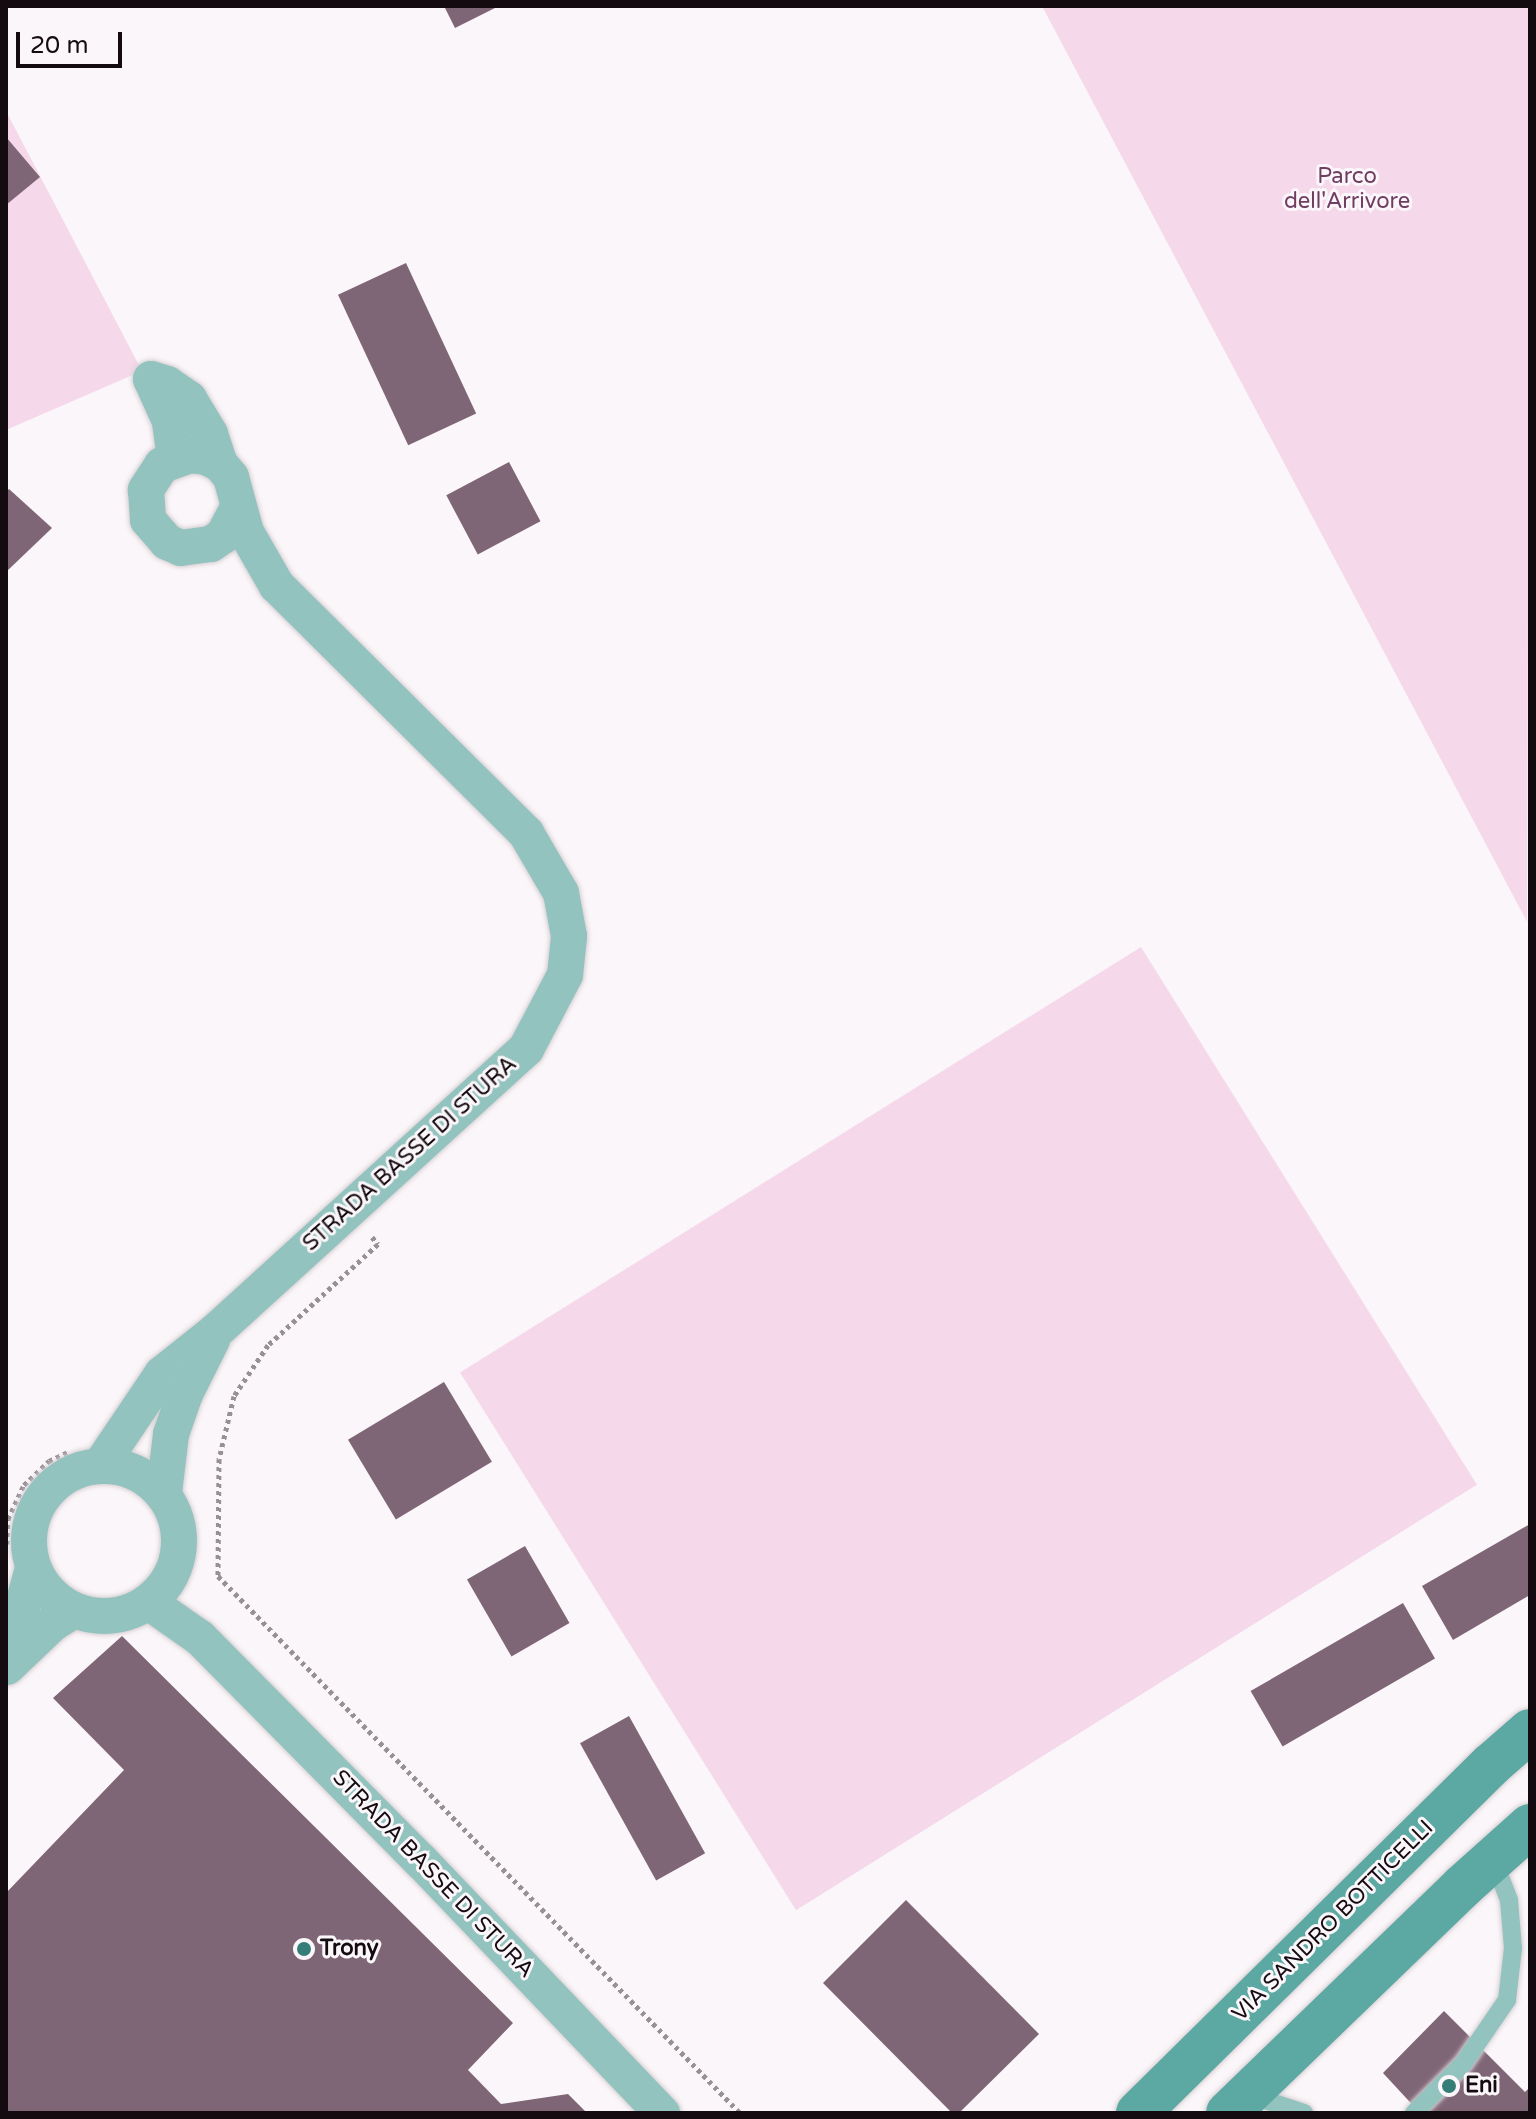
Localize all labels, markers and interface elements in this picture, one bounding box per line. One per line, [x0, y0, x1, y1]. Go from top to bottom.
scale bar [20, 16, 126, 66]
text: 20 m [30, 31, 88, 60]
park label: Parco dell'Arrivore [1284, 163, 1410, 214]
street label: STRADA BASSE DI STURA [298, 1051, 522, 1257]
street label: STRADA BASSE DI STURA [327, 1765, 539, 1983]
street label: VIA SANDRO BOTTICELLI [1227, 1815, 1439, 2027]
place label: Trony [320, 1936, 379, 1962]
marker: Trony [295, 1940, 313, 1958]
place label: Eni [1465, 2073, 1498, 2099]
marker: Eni [1440, 2077, 1458, 2095]

